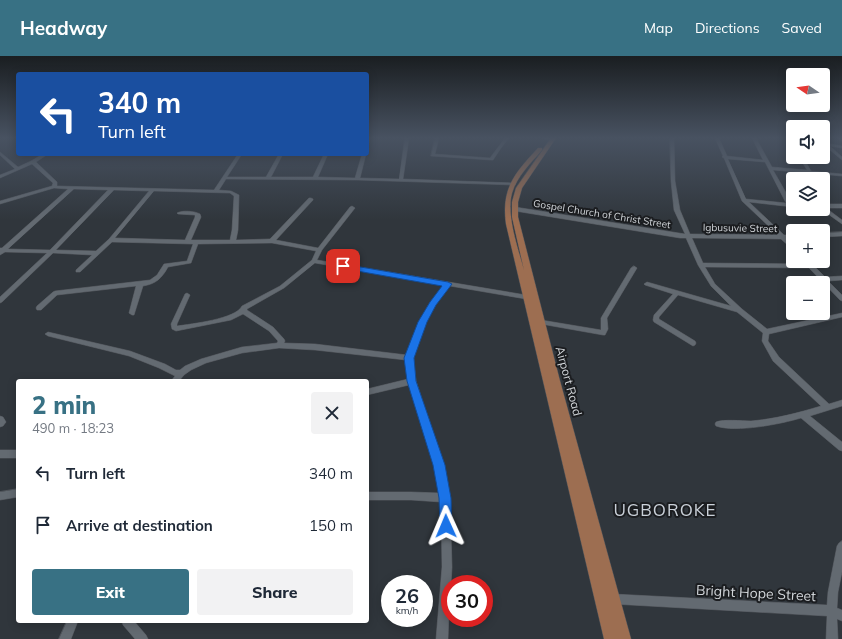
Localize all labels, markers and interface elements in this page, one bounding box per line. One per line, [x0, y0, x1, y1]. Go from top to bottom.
text: Headway [20, 16, 107, 40]
text: Map [644, 19, 673, 37]
text: Directions [695, 19, 760, 37]
text: Saved [782, 19, 822, 37]
north arrow [786, 68, 830, 112]
map controls [786, 68, 830, 320]
text: 340 m [98, 85, 181, 120]
icon: left [32, 88, 84, 140]
text: Turn left [98, 120, 166, 143]
button: sound [786, 120, 830, 164]
button: layers [786, 172, 830, 216]
street label: Gospel Church of Christ Street [532, 197, 672, 231]
street label: Igbusuvie Street [703, 221, 778, 235]
button: + [786, 224, 830, 268]
pin [326, 249, 360, 283]
icon: arrive [332, 255, 354, 277]
button: − [786, 276, 830, 320]
street label: Airport Road [553, 345, 585, 417]
text: 2 min [32, 390, 96, 420]
button: close [311, 392, 353, 434]
text: 490 m · 18:23 [32, 420, 114, 436]
icon: left [32, 462, 54, 484]
text: Turn left [66, 464, 125, 483]
text: 340 m [309, 464, 353, 483]
district label: UGBOROKE [613, 499, 717, 520]
position arrow [425, 505, 467, 547]
icon: arrive [32, 514, 54, 536]
text: Arrive at destination [66, 516, 213, 535]
text: 150 m [309, 516, 353, 535]
button: Exit [32, 569, 189, 615]
button: Share [197, 569, 353, 615]
speed limit sign: 30 [441, 575, 493, 627]
street label: Bright Hope Street [695, 581, 817, 605]
text: 26 [395, 583, 419, 608]
text: km/h [396, 604, 418, 617]

